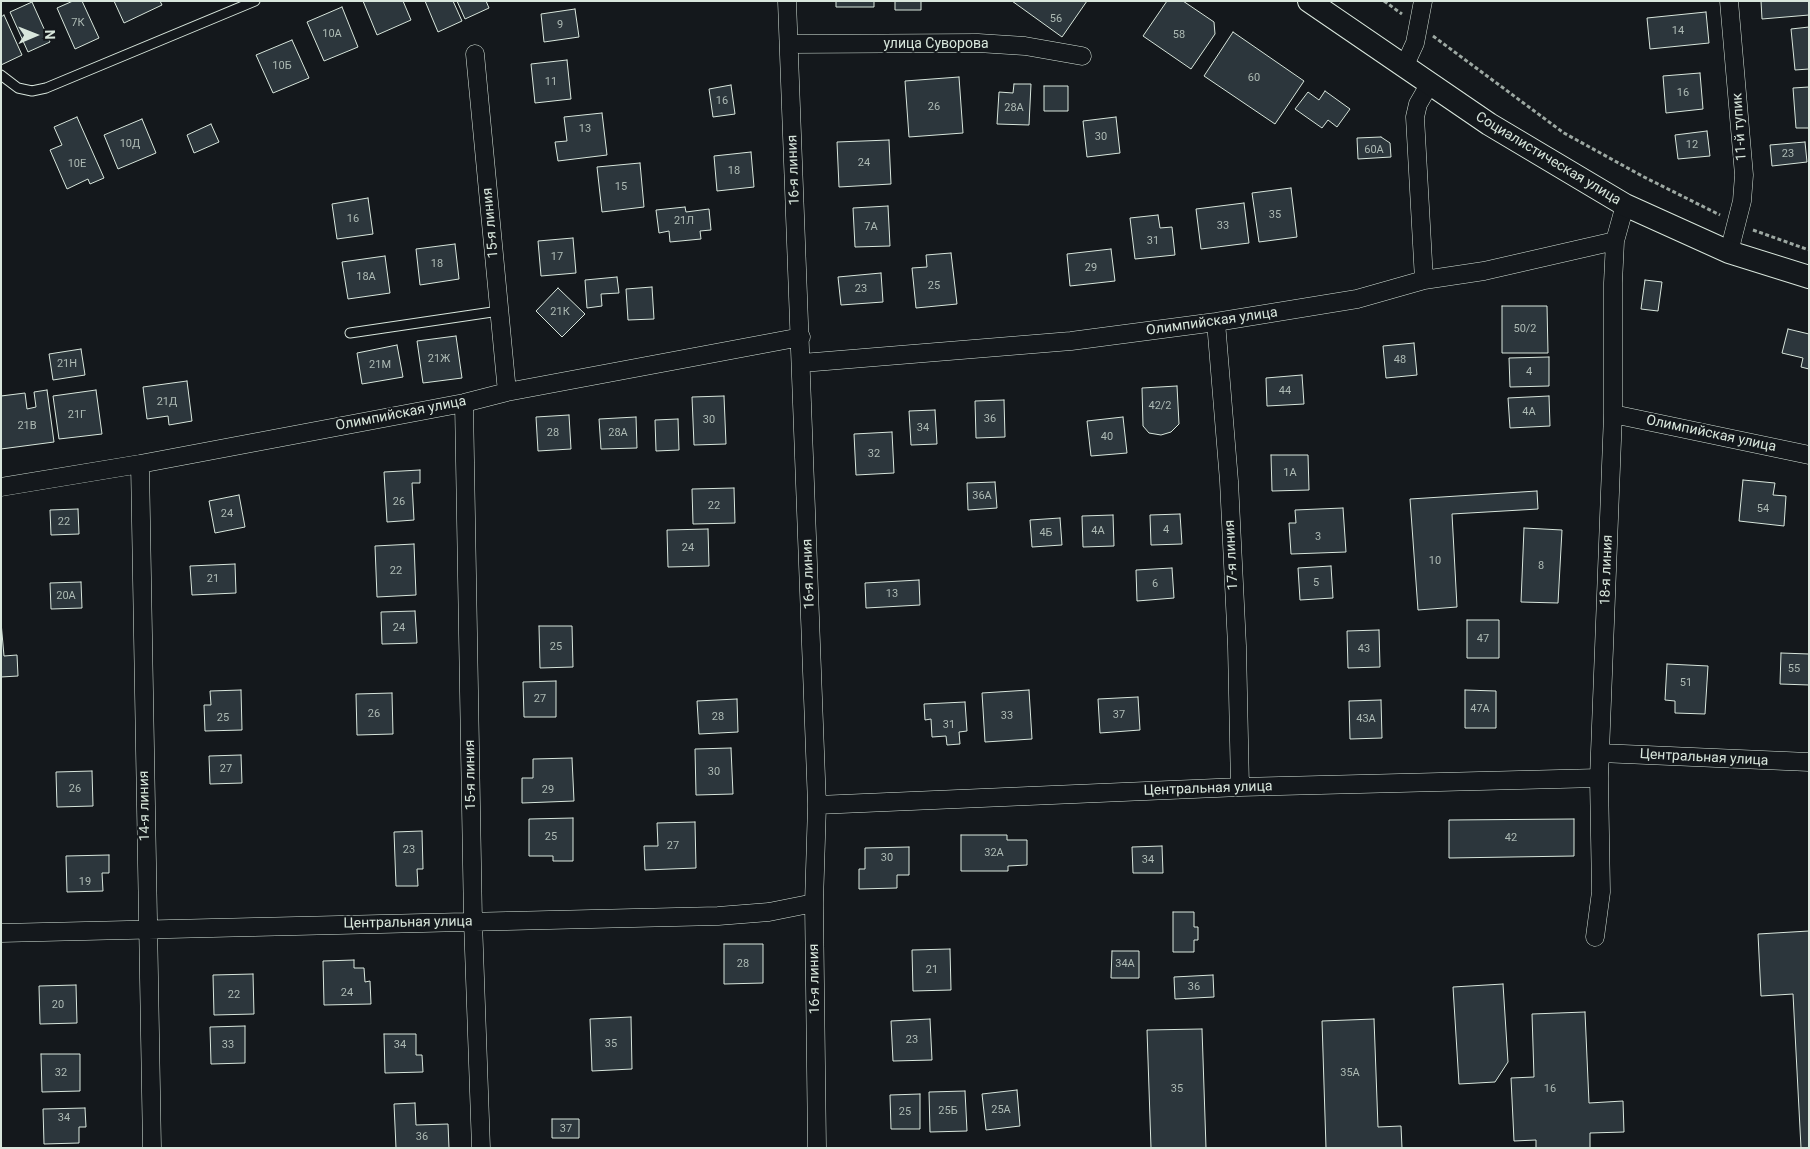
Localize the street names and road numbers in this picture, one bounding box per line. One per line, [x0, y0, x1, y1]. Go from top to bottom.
street label: улица Суворова [883, 36, 989, 52]
street label: 11-й тупик [1729, 92, 1751, 162]
street label: Социалистическая улица [1472, 109, 1624, 209]
street label: 16-я линия [784, 134, 804, 206]
street label: 15-я линия [480, 187, 502, 259]
street label: Олимпийская улица [1145, 304, 1279, 340]
street label: Олимпийская улица [334, 393, 468, 435]
street label: Олимпийская улица [1644, 412, 1778, 456]
street label: 17-я линия [1222, 519, 1242, 591]
street label: 18-я линия [1597, 534, 1617, 606]
street label: 16-я линия [799, 538, 819, 610]
street label: 15-я линия [462, 739, 480, 811]
street label: Центральная улица [1639, 746, 1769, 770]
street label: 14-я линия [136, 770, 154, 842]
street label: Центральная улица [1143, 778, 1273, 800]
street label: Центральная улица [343, 913, 473, 933]
street label: 16-я линия [806, 943, 824, 1015]

